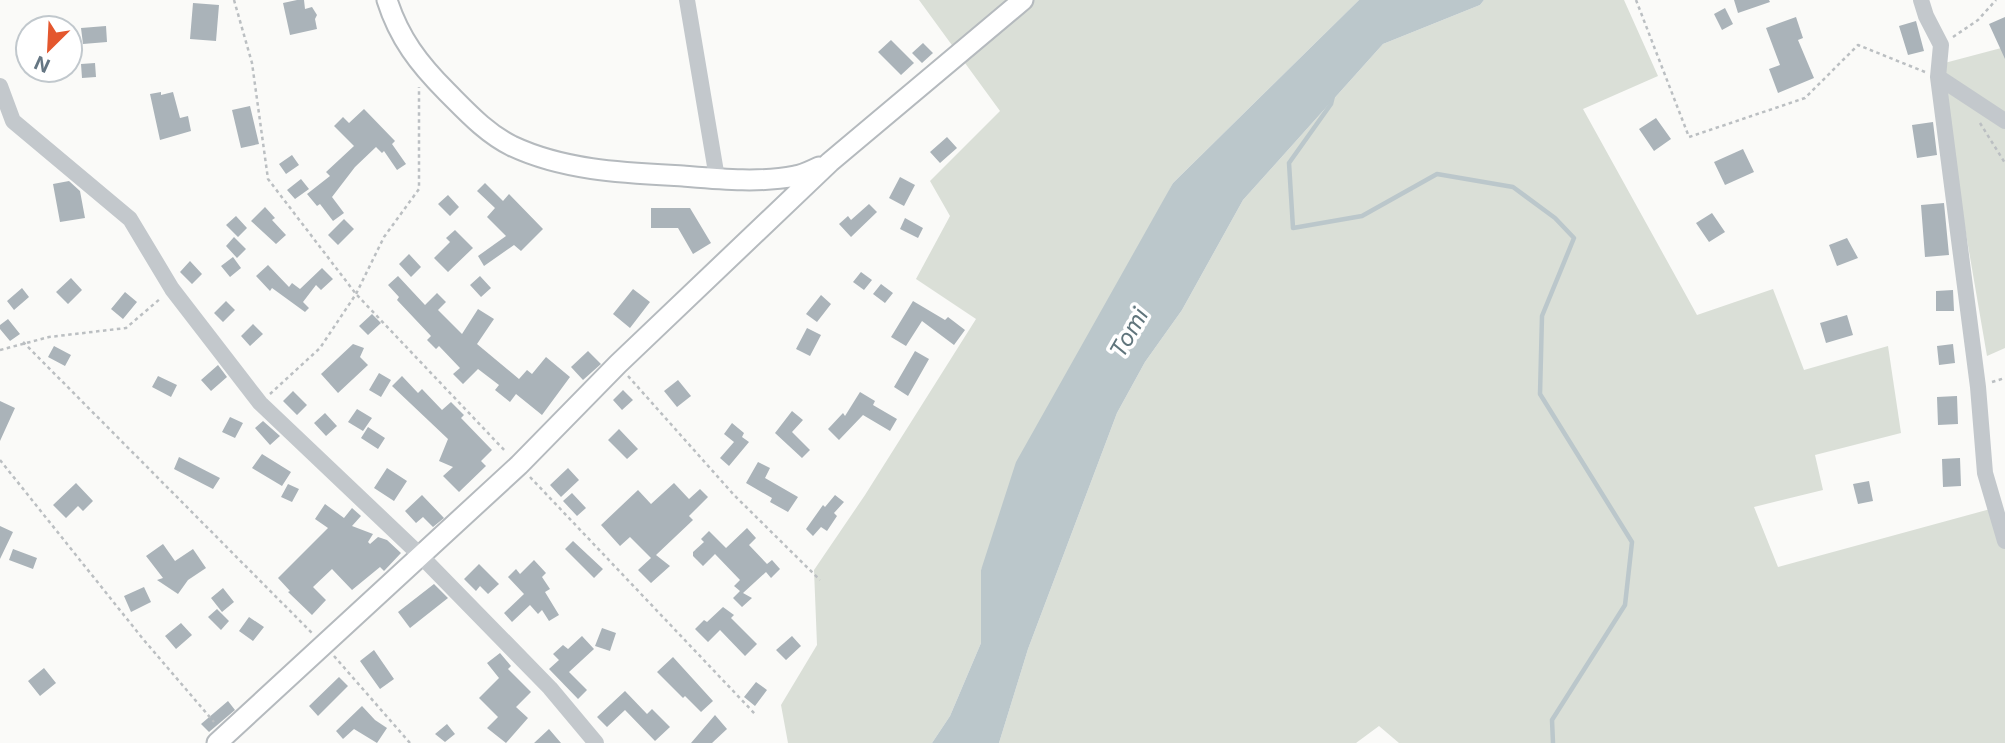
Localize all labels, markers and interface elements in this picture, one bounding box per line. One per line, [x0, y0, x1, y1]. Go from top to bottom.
north arrow [14, 14, 84, 84]
text: N [31, 51, 54, 78]
water label: Tomi [1104, 303, 1154, 363]

